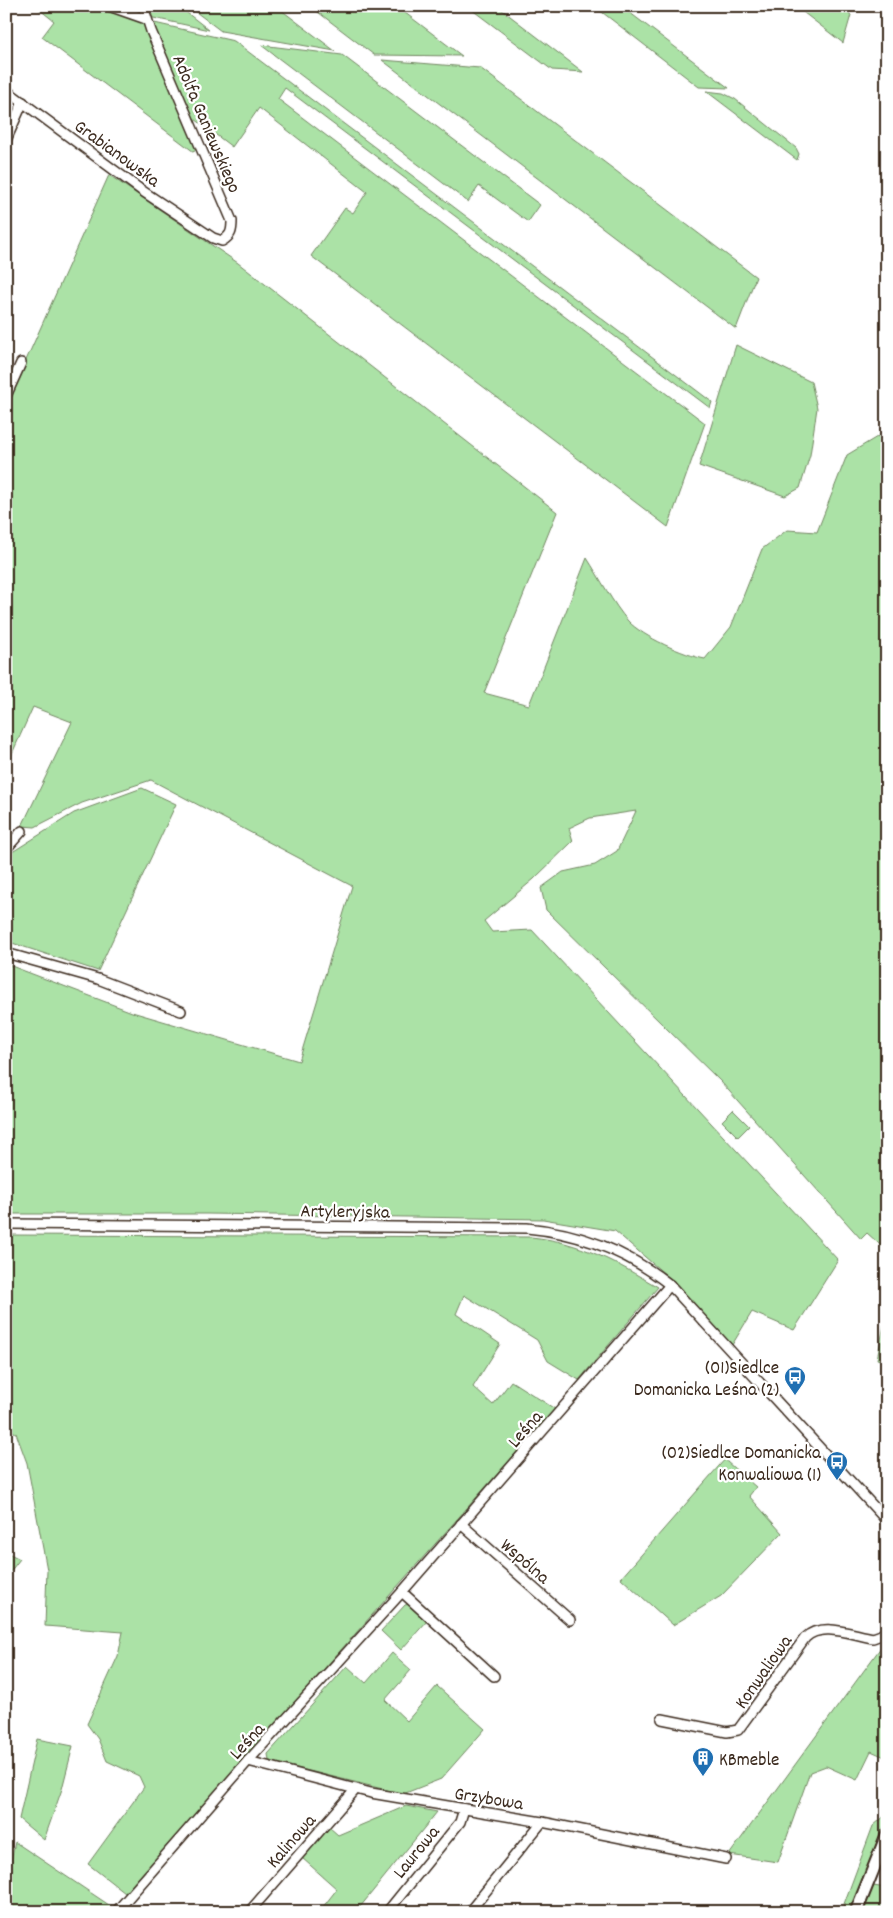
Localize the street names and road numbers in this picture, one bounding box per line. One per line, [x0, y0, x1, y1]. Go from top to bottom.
street label: Adolfa Ganiewskiego [163, 51, 246, 198]
street label: Grabianowska [67, 114, 165, 196]
street label: Artyleryjska [300, 1199, 391, 1228]
street label: Leśna [503, 1405, 551, 1455]
street label: Wspólna [493, 1533, 555, 1593]
street label: Konwaliowa [729, 1630, 801, 1715]
street label: Leśna [224, 1717, 274, 1767]
street label: Grzybowa [452, 1782, 526, 1819]
street label: Kalinowa [261, 1808, 325, 1875]
street label: Laurowa [388, 1820, 448, 1886]

